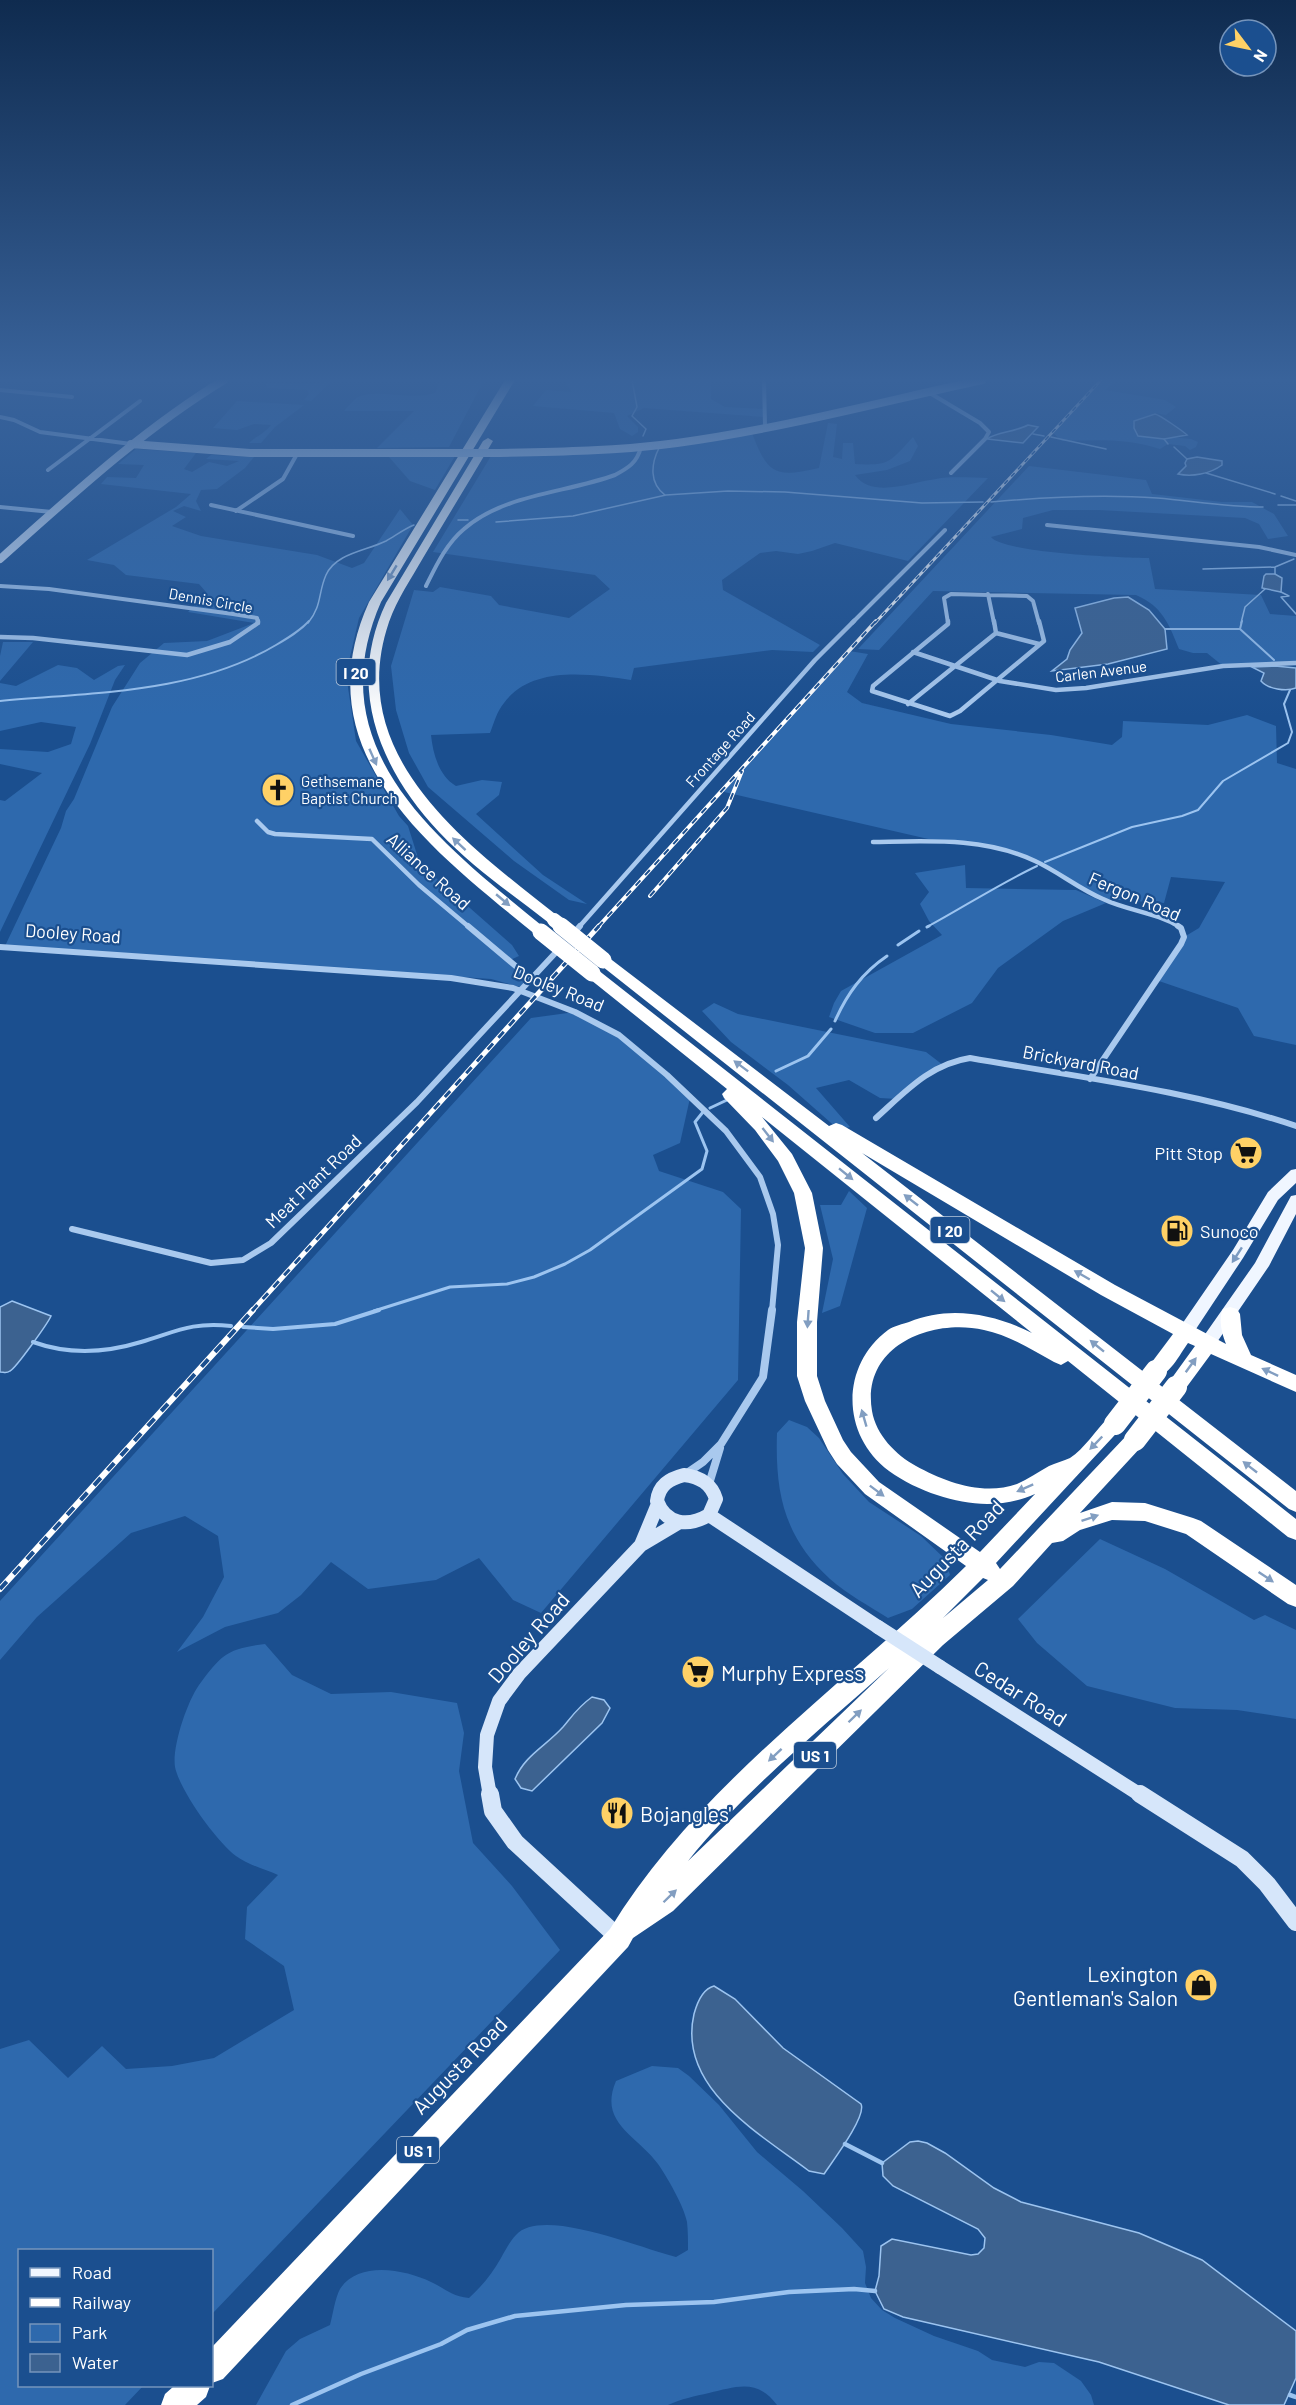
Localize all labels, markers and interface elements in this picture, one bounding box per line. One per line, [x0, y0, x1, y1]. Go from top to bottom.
north arrow [1218, 18, 1278, 78]
text: N [1250, 47, 1272, 66]
one-way arrow [387, 565, 398, 581]
street label: Dennis Circle [168, 584, 254, 616]
street label: Carlen Avenue [1054, 656, 1148, 686]
road number: I 20 [336, 659, 376, 685]
street label: Frontage Road [681, 708, 759, 790]
one-way arrow [369, 749, 378, 766]
church icon: Gethsemane Baptist Church [260, 772, 296, 808]
place label: Gethsemane Baptist Church [301, 772, 398, 807]
street label: Alliance Road [383, 828, 475, 914]
one-way arrow [452, 837, 467, 851]
street label: Fergon Road [1086, 867, 1184, 925]
one-way arrow [495, 894, 511, 907]
street label: Dooley Road [24, 919, 122, 947]
street label: Dooley Road [510, 960, 608, 1016]
street label: Brickyard Road [1021, 1040, 1141, 1084]
one-way arrow [733, 1060, 749, 1072]
one-way arrow [762, 1128, 774, 1143]
street label: Meat Plant Road [260, 1130, 366, 1232]
supermarket icon: Pitt Stop [1228, 1135, 1264, 1171]
place label: Pitt Stop [1155, 1142, 1223, 1164]
one-way arrow [838, 1168, 854, 1181]
one-way arrow [903, 1194, 918, 1206]
fuel station icon: Sunoco [1159, 1213, 1195, 1249]
road number: I 20 [930, 1217, 970, 1243]
place label: Sunoco [1200, 1220, 1259, 1242]
one-way arrow [1232, 1247, 1243, 1263]
one-way arrow [1074, 1270, 1090, 1281]
one-way arrow [990, 1289, 1006, 1302]
one-way arrow [803, 1309, 812, 1328]
one-way arrow [1089, 1339, 1105, 1352]
one-way arrow [1185, 1358, 1197, 1373]
one-way arrow [1261, 1367, 1278, 1376]
one-way arrow [859, 1409, 868, 1427]
one-way arrow [1090, 1436, 1104, 1450]
one-way arrow [1242, 1460, 1258, 1473]
one-way arrow [1016, 1484, 1034, 1494]
one-way arrow [869, 1485, 885, 1498]
street label: Augusta Road [903, 1494, 1009, 1602]
one-way arrow [1081, 1513, 1099, 1523]
one-way arrow [1258, 1571, 1274, 1583]
street label: Dooley Road [482, 1587, 574, 1687]
supermarket icon: Murphy Express [680, 1654, 716, 1690]
street label: Cedar Road [970, 1655, 1072, 1731]
place label: Murphy Express [721, 1660, 864, 1685]
one-way arrow [848, 1709, 863, 1723]
road number: US 1 [794, 1742, 836, 1768]
one-way arrow [768, 1748, 783, 1761]
restaurant icon: Bojangles' [599, 1795, 635, 1831]
place label: Bojangles' [640, 1801, 731, 1826]
one-way arrow [663, 1889, 678, 1903]
place label: Lexington Gentleman's Salon [1013, 1961, 1178, 2010]
shop icon: Lexington Gentleman's Salon [1183, 1967, 1219, 2003]
street label: Augusta Road [406, 2011, 512, 2119]
road number: US 1 [397, 2137, 439, 2163]
legend [18, 2249, 213, 2387]
text: Road [72, 2261, 112, 2283]
text: Railway [72, 2291, 131, 2313]
text: Park [72, 2321, 107, 2343]
text: Water [72, 2351, 119, 2373]

